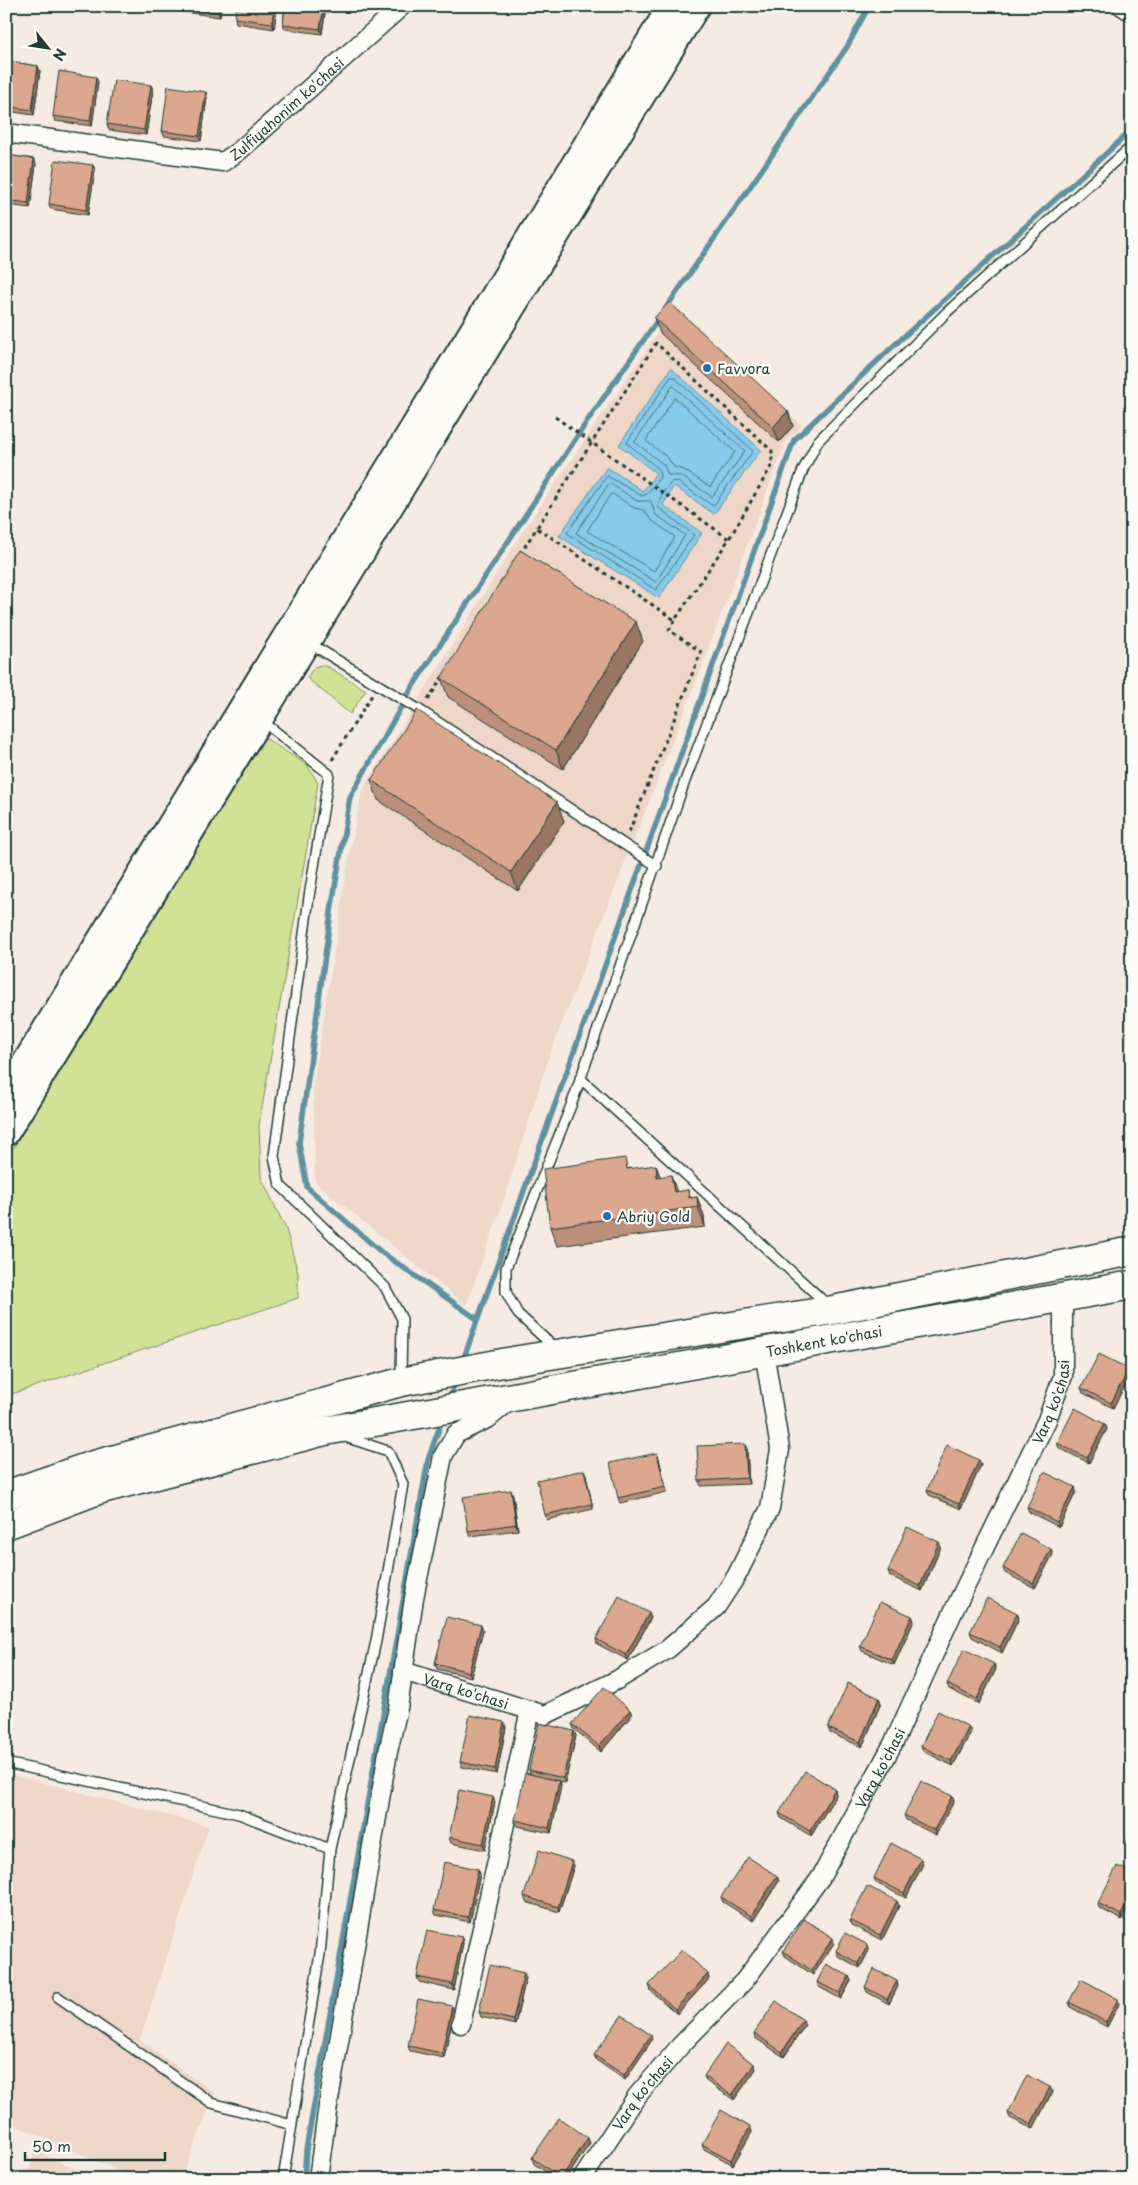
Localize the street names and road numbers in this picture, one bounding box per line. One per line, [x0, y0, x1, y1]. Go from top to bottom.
street label: Zulfiyahonim ko'chasi [225, 52, 348, 165]
street label: Toshkent ko'chasi [764, 1320, 884, 1362]
street label: Varq ko'chasi [1026, 1360, 1074, 1447]
street label: Varq ko'chasi [421, 1667, 511, 1714]
street label: Varq ko'chasi [850, 1724, 910, 1812]
street label: Varq ko'chasi [607, 2051, 677, 2134]

